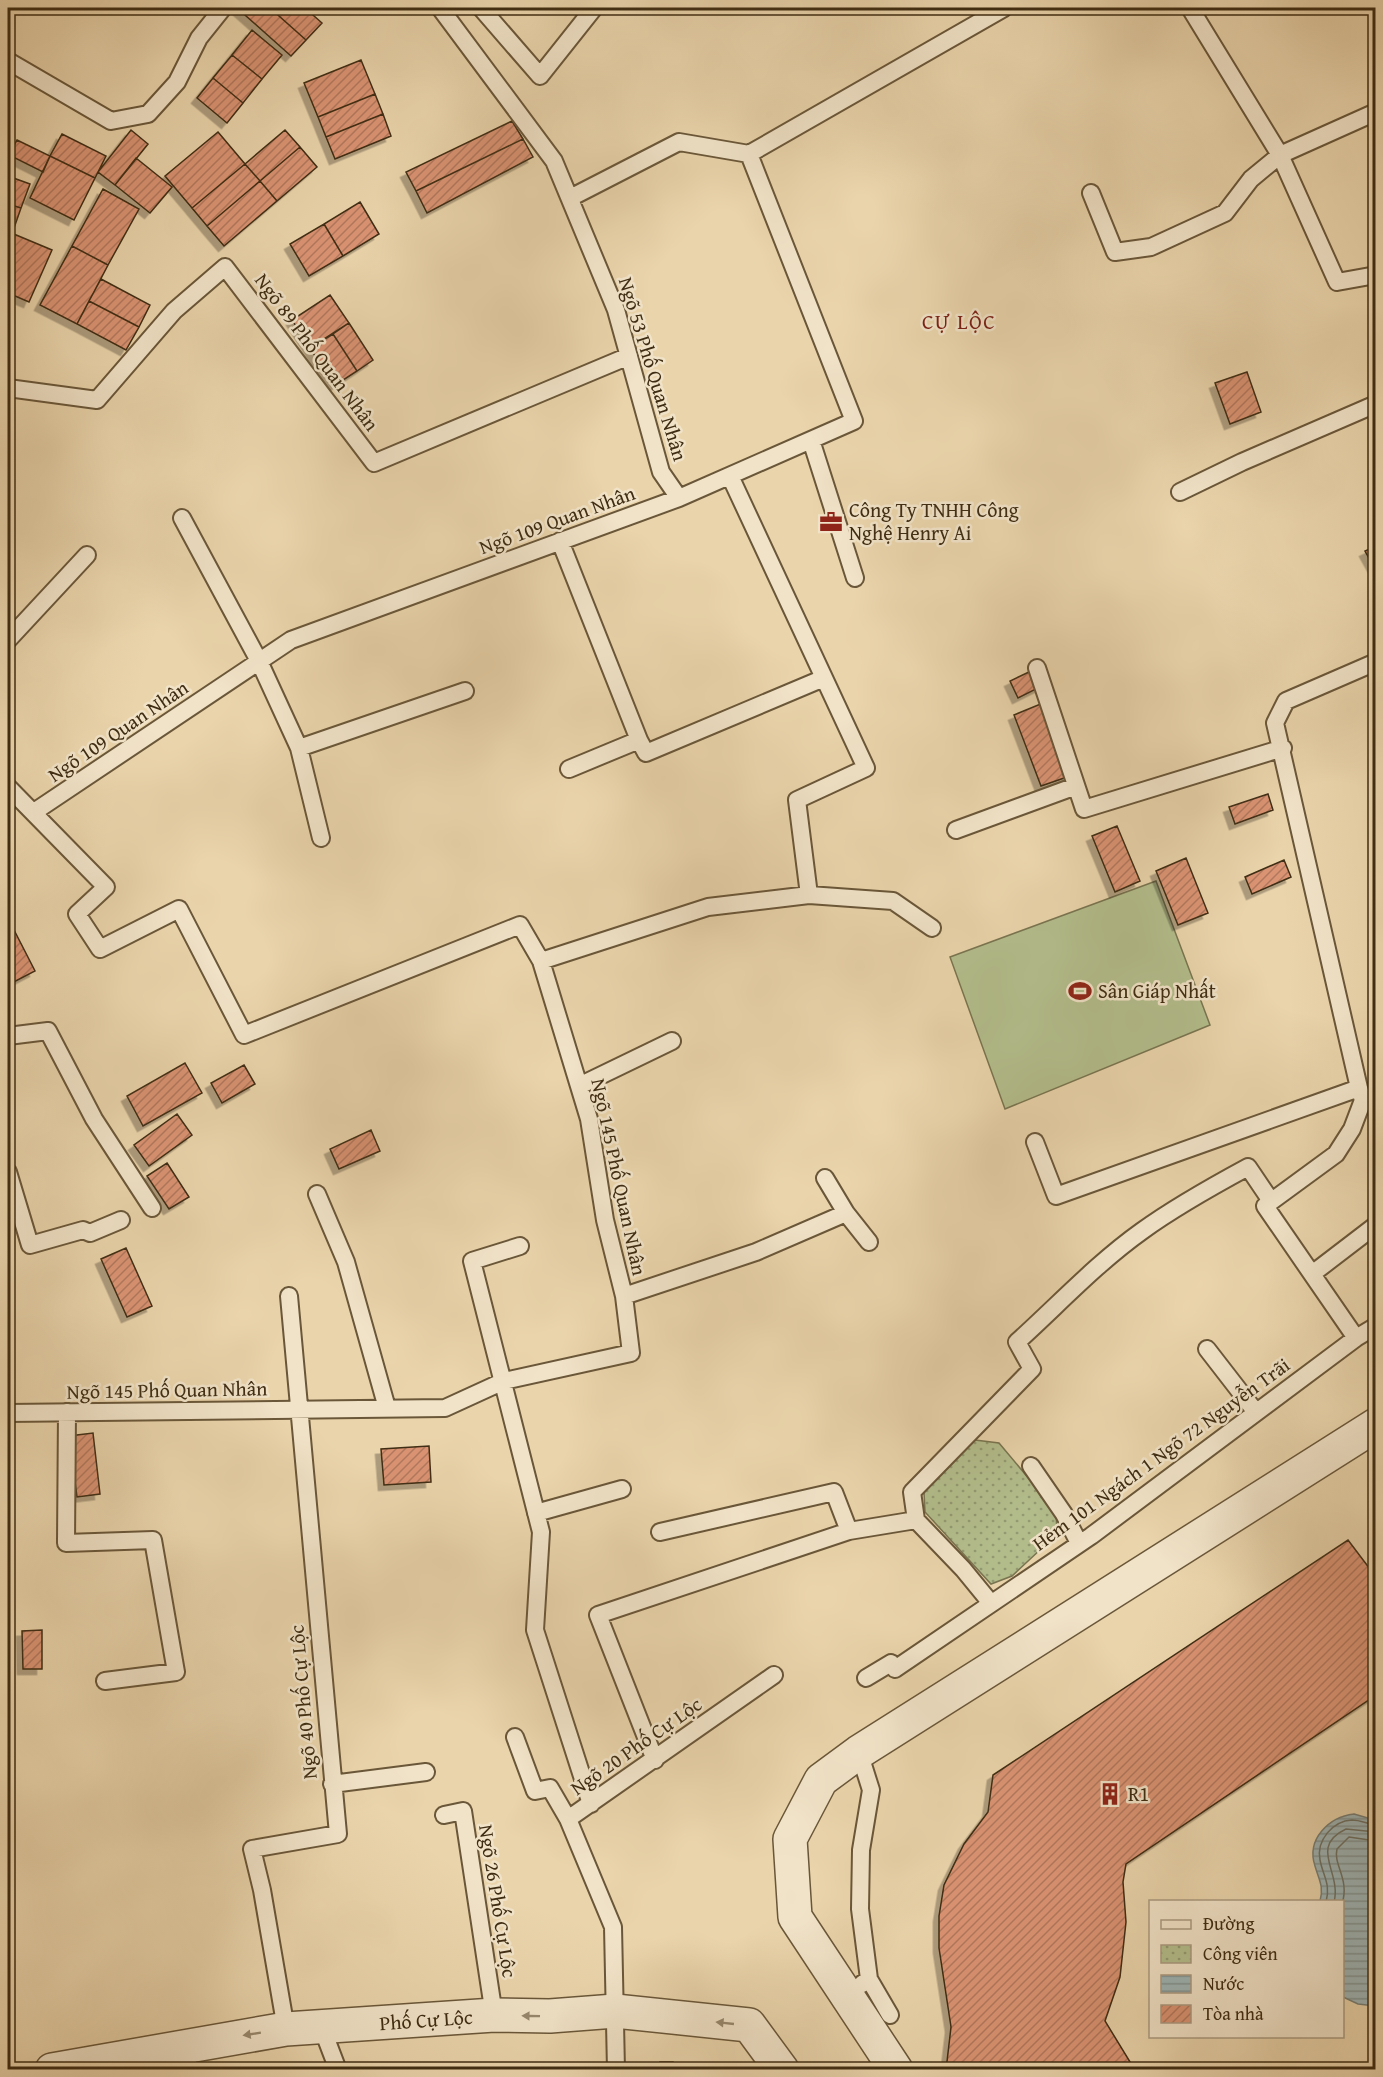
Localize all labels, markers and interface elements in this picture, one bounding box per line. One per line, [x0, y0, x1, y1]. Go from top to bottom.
street label: Ngõ 89 Phố Quan Nhân [248, 267, 386, 437]
street label: Ngõ 53 Phố Quan Nhân [612, 273, 695, 464]
district label: CỰ LỘC [922, 306, 996, 337]
street label: Ngõ 109 Quan Nhân [475, 478, 639, 561]
place label: Công Ty TNHH Công Nghệ Henry Ai [849, 495, 1019, 547]
office icon: Công Ty TNHH Công Nghệ Henry Ai [818, 509, 844, 535]
street label: Ngõ 109 Quan Nhân [42, 673, 194, 788]
place label: Sân Giáp Nhất [1098, 976, 1216, 1005]
sports icon: Sân Giáp Nhất [1067, 978, 1093, 1004]
street label: Ngõ 145 Phố Quan Nhân [584, 1076, 655, 1278]
street label: Hẻm 101 Ngách 1 Ngõ 72 Nguyễn Trãi [1026, 1350, 1296, 1557]
street label: Ngõ 145 Phố Quan Nhân [66, 1373, 268, 1406]
street label: Ngõ 40 Phố Cự Lộc [281, 1624, 324, 1780]
street label: Ngõ 20 Phố Cự Lộc [564, 1689, 707, 1802]
place label: R1 [1128, 1779, 1149, 1808]
building icon: R1 [1097, 1781, 1123, 1807]
street label: Ngõ 26 Phố Cự Lộc [472, 1822, 525, 1980]
legend [1149, 1900, 1344, 2038]
text: Đường [1203, 1910, 1254, 1937]
text: Công viên [1203, 1940, 1278, 1967]
text: Nước [1203, 1970, 1244, 1997]
text: Tòa nhà [1203, 2000, 1264, 2027]
street label: Phố Cự Lộc [378, 2002, 474, 2037]
one-way arrow [521, 2011, 540, 2021]
one-way arrow [715, 2018, 734, 2028]
one-way arrow [243, 2030, 262, 2039]

